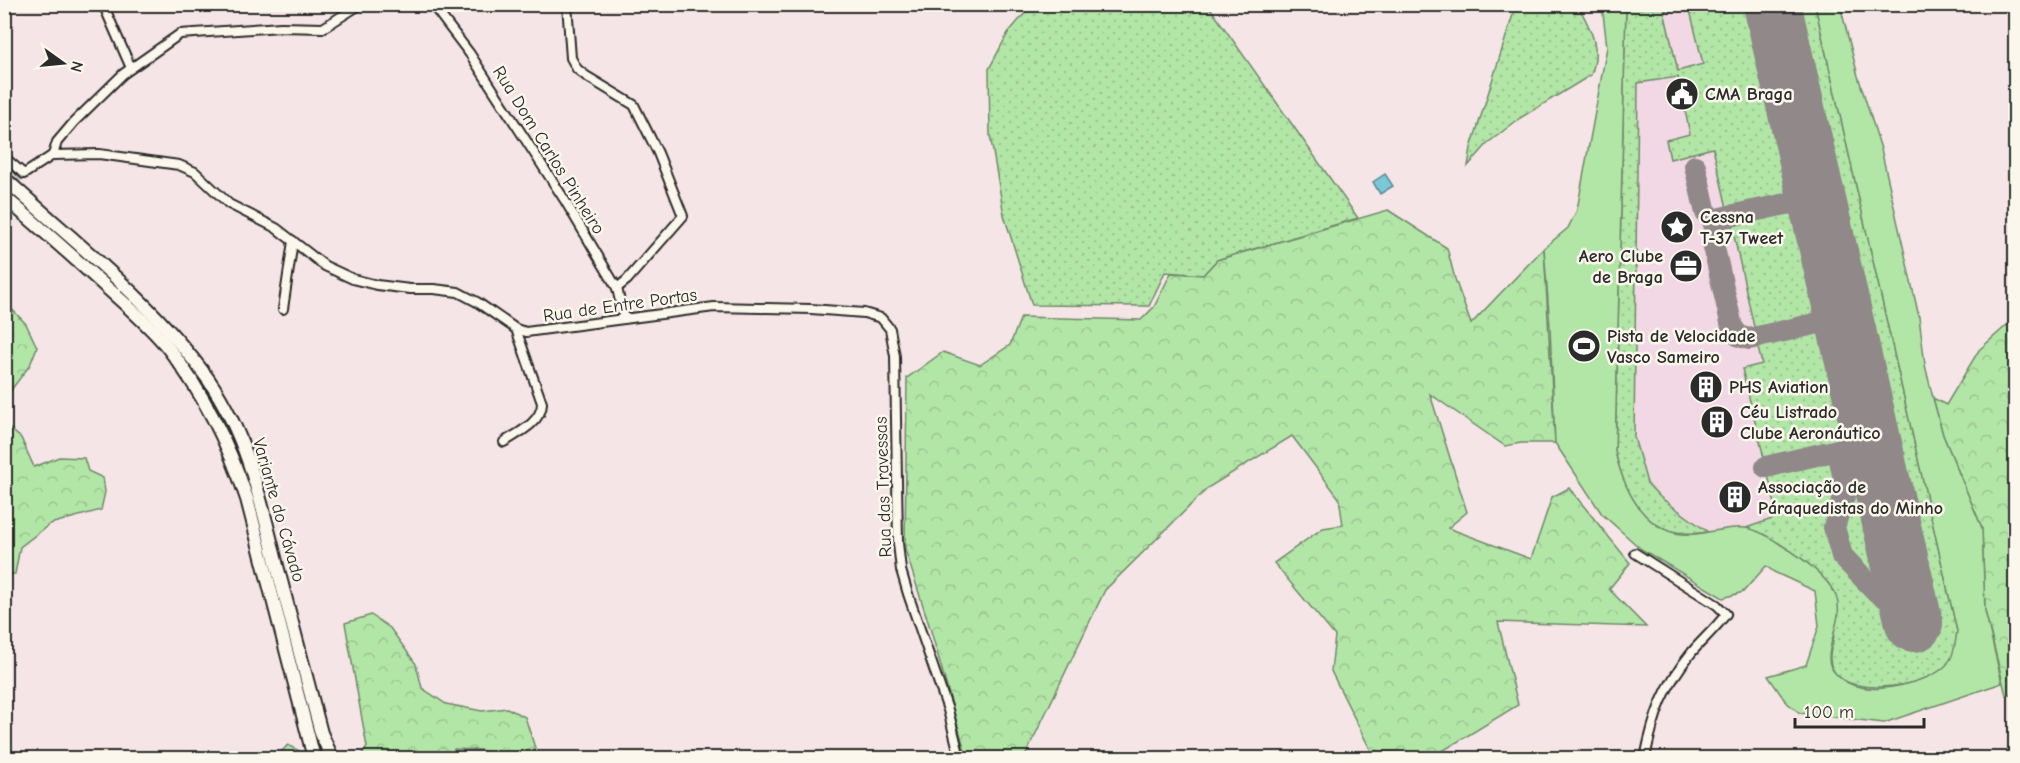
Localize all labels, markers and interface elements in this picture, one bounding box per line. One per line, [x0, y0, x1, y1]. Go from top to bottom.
north arrow [33, 33, 93, 93]
text: N [66, 59, 87, 74]
street label: Rua Dom Carlos Pinheiro [488, 62, 609, 238]
public building icon: CMA Braga [1664, 76, 1700, 112]
place label: CMA Braga [1705, 84, 1793, 105]
place label: Cessna T-37 Tweet [1700, 207, 1784, 249]
place icon: Cessna T-37 Tweet [1659, 209, 1695, 245]
place label: Aero Clube de Braga [1579, 246, 1663, 288]
office icon: Aero Clube de Braga [1668, 248, 1704, 284]
street label: Rua de Entre Portas [542, 284, 698, 327]
place label: Pista de Velocidade Vasco Sameiro [1607, 326, 1755, 368]
sports icon: Pista de Velocidade Vasco Sameiro [1566, 328, 1602, 364]
building icon: PHS Aviation [1688, 369, 1724, 405]
place label: PHS Aviation [1729, 377, 1829, 398]
place label: Céu Listrado Clube Aeronáutico [1740, 402, 1880, 444]
building icon: Céu Listrado Clube Aeronáutico [1699, 404, 1735, 440]
street label: Rua das Travessas [871, 416, 896, 558]
street label: Variante do Cávado [248, 436, 309, 585]
place label: Associação de Páraquedistas do Minho [1758, 477, 1943, 519]
building icon: Associação de Páraquedistas do Minho [1717, 479, 1753, 515]
scale bar [1795, 691, 1924, 729]
text: 100 m [1804, 702, 1854, 723]

